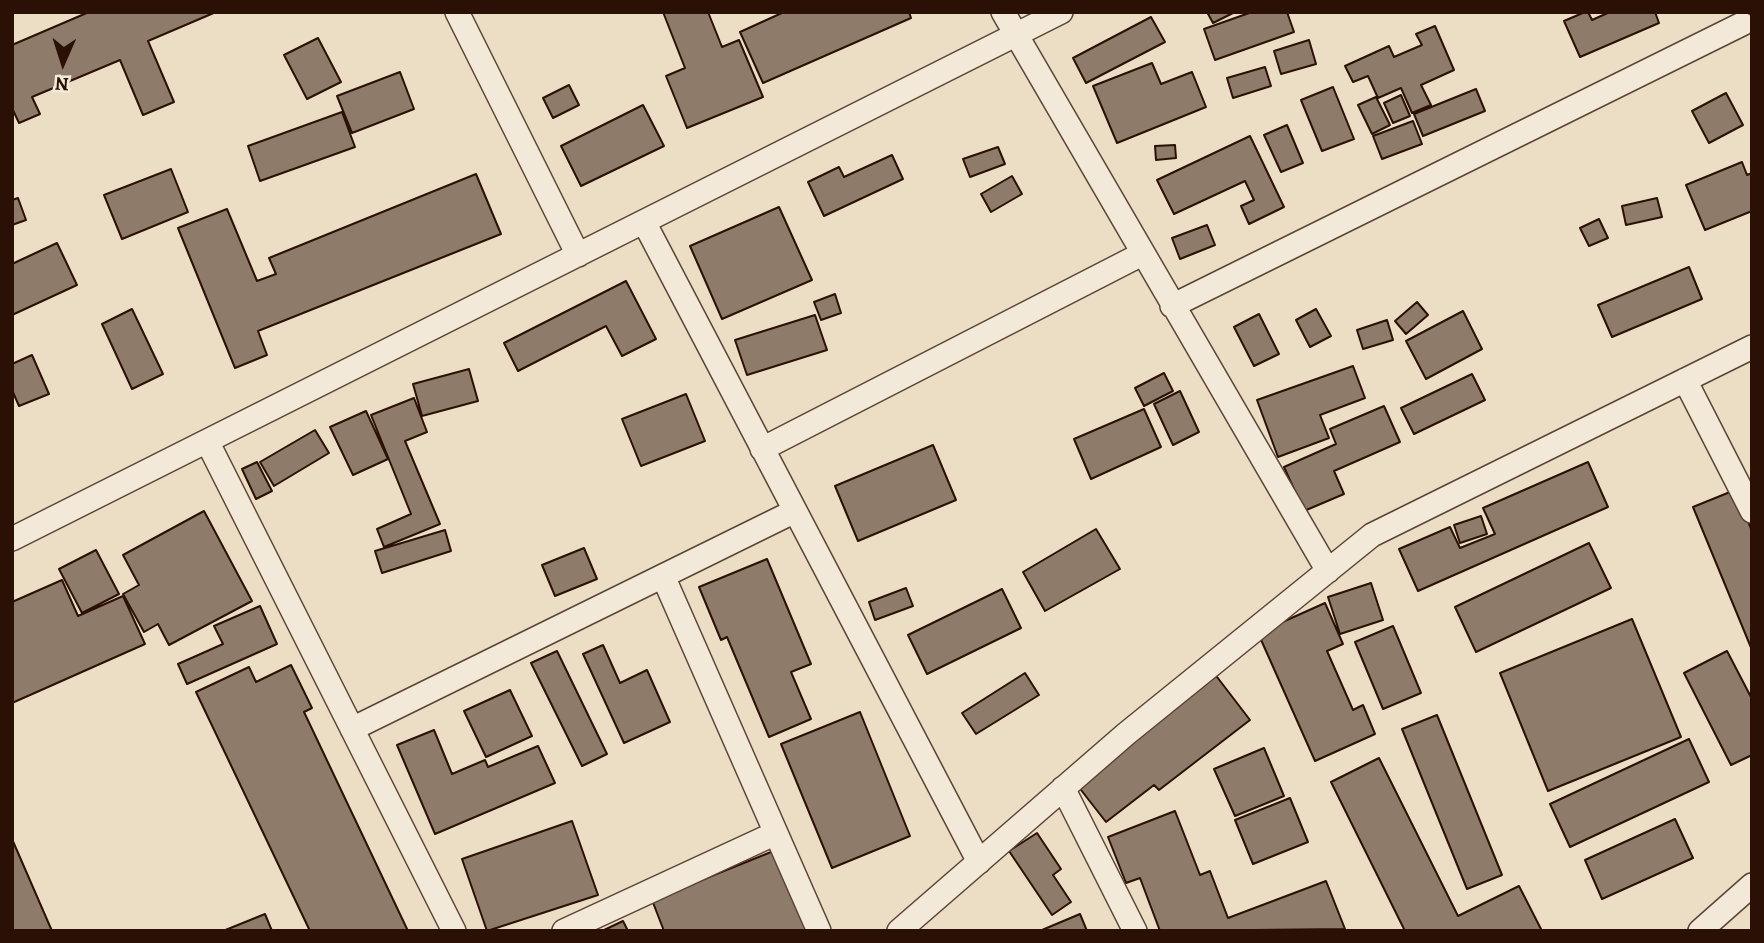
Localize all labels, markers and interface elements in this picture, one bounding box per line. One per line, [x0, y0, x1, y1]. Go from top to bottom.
north arrow [28, 28, 98, 98]
text: N [54, 71, 69, 97]

